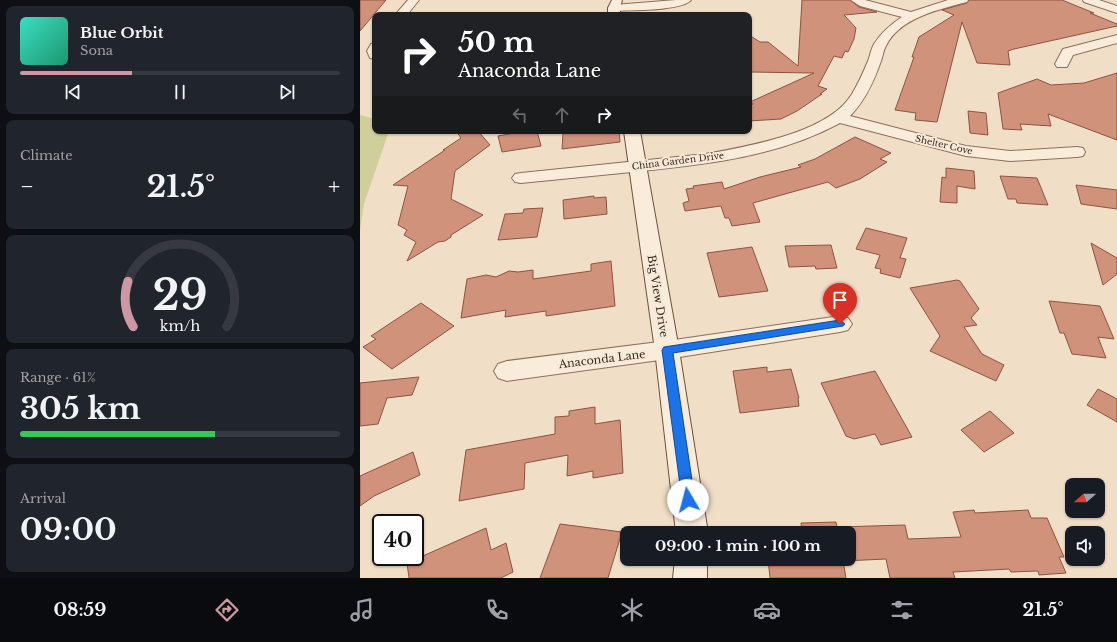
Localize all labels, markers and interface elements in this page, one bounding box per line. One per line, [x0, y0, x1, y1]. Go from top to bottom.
text: Blue Orbit [80, 23, 163, 42]
text: 50 m [458, 25, 534, 60]
icon: right [392, 28, 444, 80]
text: Sona [80, 42, 113, 59]
text: Anaconda Lane [458, 60, 601, 82]
icon: previous [62, 81, 84, 103]
icon: pause [169, 81, 191, 103]
icon: next [276, 81, 298, 103]
icon: left [509, 104, 531, 126]
icon: ahead [551, 104, 573, 126]
icon: right [593, 104, 615, 126]
street label: Shelter Cove [914, 133, 974, 156]
text: Climate [20, 147, 73, 164]
street label: China Garden Drive [631, 149, 725, 172]
text: 21.5° [147, 168, 215, 205]
text: − [20, 173, 34, 200]
text: + [328, 173, 340, 200]
street label: Big View Drive [645, 254, 671, 338]
text: 29 [152, 270, 208, 321]
pin [823, 283, 857, 324]
icon: arrive [829, 289, 851, 311]
text: km/h [160, 317, 200, 335]
street label: Anaconda Lane [557, 347, 646, 371]
text: Range · 61% [20, 369, 96, 386]
text: 305 km [20, 390, 141, 427]
north arrow [1065, 478, 1105, 518]
map controls [1065, 478, 1105, 566]
position arrow [667, 479, 709, 521]
text: Arrival [20, 490, 66, 507]
text: 09:00 [20, 511, 117, 548]
speed limit sign: 40 [372, 514, 424, 566]
button: sound [1065, 526, 1105, 566]
text: 09:00 · 1 min · 100 m [655, 536, 821, 555]
icon: directions [213, 596, 241, 624]
icon: music [348, 596, 376, 624]
icon: phone [483, 596, 511, 624]
icon: climate [618, 596, 646, 624]
icon: car [753, 596, 781, 624]
icon: filters [888, 596, 916, 624]
text: 08:59 [53, 599, 106, 621]
text: 21.5° [1023, 599, 1064, 621]

